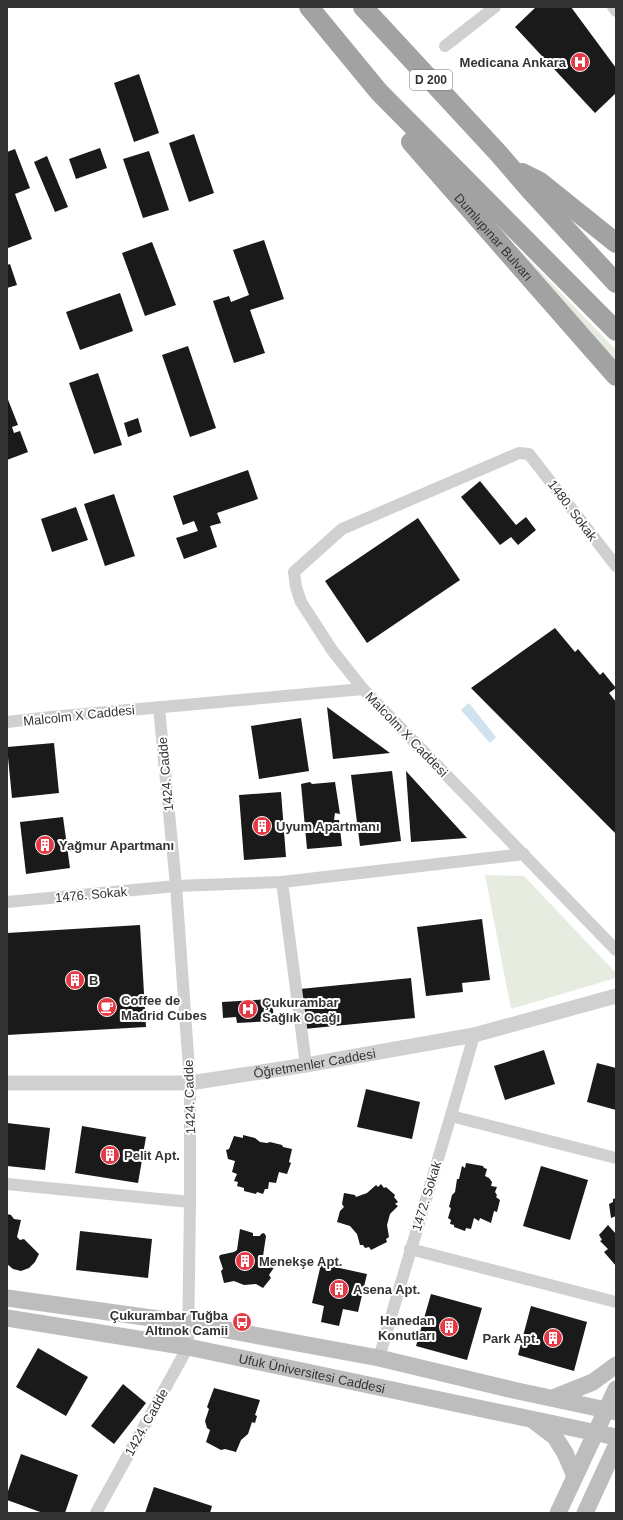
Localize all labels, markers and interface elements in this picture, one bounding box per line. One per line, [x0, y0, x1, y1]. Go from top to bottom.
hospital icon: Medicana Ankara [569, 51, 591, 73]
place label: Medicana Ankara [460, 55, 567, 70]
road number: D 200 [410, 70, 452, 90]
street label: Dumlupınar Bulvarı [451, 190, 536, 284]
street label: 1480. Sokak [545, 477, 601, 544]
street label: Malcolm X Caddesi [362, 689, 451, 780]
street label: Malcolm X Caddesi [23, 702, 136, 729]
street label: 1424. Cadde [155, 736, 176, 812]
building icon: Uyum Apartmanı [251, 815, 273, 837]
place label: Uyum Apartmanı [276, 819, 380, 834]
building icon: Yağmur Apartmanı [34, 834, 56, 856]
place label: Yağmur Apartmanı [59, 838, 174, 853]
street label: 1476. Sokak [54, 884, 128, 905]
building icon: B [64, 969, 86, 991]
place label: B [89, 973, 98, 988]
place label: Coffee de Madrid Cubes [121, 993, 207, 1023]
place label: Çukurambar Sağlık Ocağı [262, 995, 340, 1025]
cafe icon: Coffee de Madrid Cubes [96, 996, 118, 1018]
hospital icon: Çukurambar Sağlık Ocağı [237, 998, 259, 1020]
street label: Öğretmenler Caddesi [252, 1046, 377, 1081]
street label: 1424. Cadde [181, 1060, 198, 1134]
building icon: Pelit Apt. [99, 1144, 121, 1166]
place label: Pelit Apt. [124, 1148, 180, 1163]
street label: 1472. Sokak [409, 1159, 444, 1233]
building icon: Menekşe Apt. [234, 1250, 256, 1272]
place label: Menekşe Apt. [259, 1254, 342, 1269]
building icon: Asena Apt. [328, 1278, 350, 1300]
place label: Asena Apt. [353, 1282, 420, 1297]
place label: Çukurambar Tuğba Altınok Camii [110, 1308, 229, 1338]
bus stop icon: Çukurambar Tuğba Altınok Camii [231, 1311, 253, 1333]
place label: Hanedan Konutları [378, 1313, 435, 1343]
building icon: Hanedan Konutları [438, 1316, 460, 1338]
building icon: Park Apt. [542, 1327, 564, 1349]
place label: Park Apt. [482, 1331, 539, 1346]
street label: Ufuk Üniversitesi Caddesi [237, 1351, 386, 1396]
street label: 1424. Cadde [122, 1386, 171, 1458]

